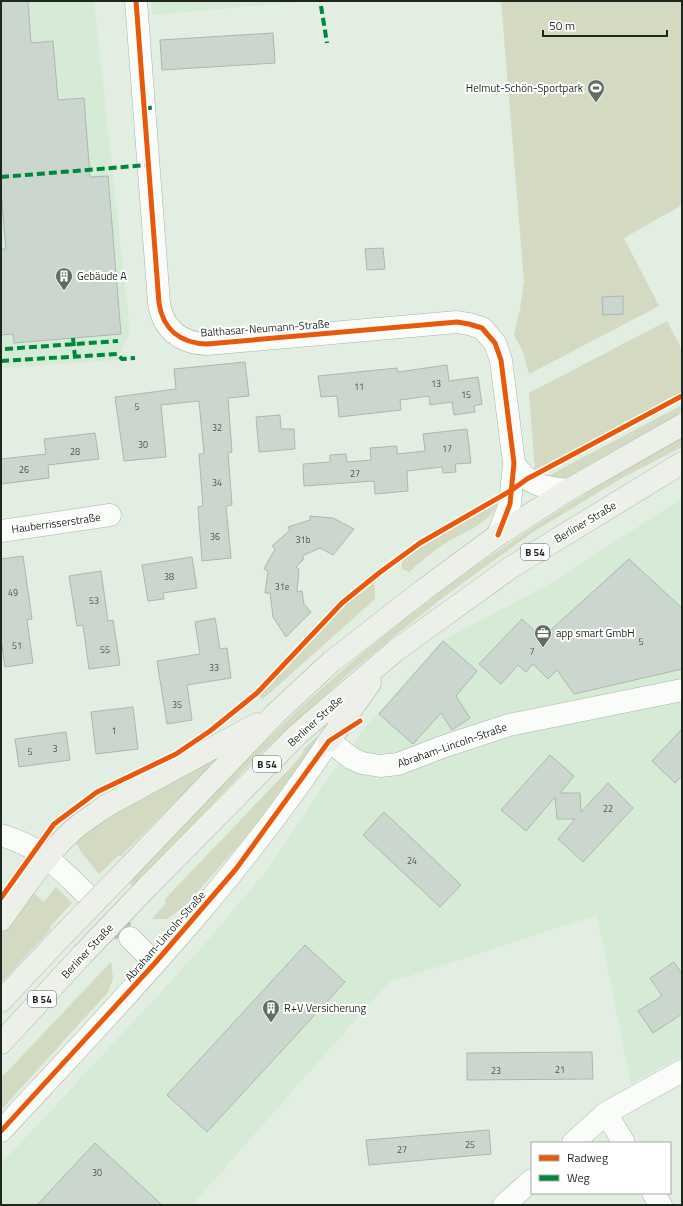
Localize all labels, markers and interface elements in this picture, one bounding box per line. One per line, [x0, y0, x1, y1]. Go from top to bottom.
scale bar [543, 12, 667, 38]
text: 50 m [549, 16, 575, 35]
sports icon: Helmut-Schön-Sportpark [586, 78, 606, 103]
place label: Helmut-Schön-Sportpark [466, 80, 584, 96]
building icon: Gebäude A [54, 266, 74, 291]
place label: Gebäude A [77, 268, 127, 284]
street label: Balthasar-Neumann-Straße [200, 315, 331, 341]
house number: 13 [431, 377, 441, 390]
house number: 11 [354, 380, 364, 393]
house number: 15 [461, 388, 471, 401]
house number: 5 [134, 400, 140, 413]
house number: 32 [212, 421, 222, 434]
house number: 30 [138, 438, 148, 451]
house number: 17 [442, 442, 452, 455]
house number: 28 [70, 445, 80, 458]
house number: 26 [19, 463, 29, 476]
house number: 27 [350, 467, 360, 480]
house number: 34 [212, 476, 222, 489]
street label: Berliner Straße [551, 497, 619, 547]
street label: Hauberrisserstraße [10, 509, 102, 537]
house number: 36 [210, 530, 220, 543]
house number: 31b [296, 533, 311, 546]
road number: B 54 [521, 544, 549, 560]
house number: 38 [164, 570, 174, 583]
house number: 31e [275, 580, 290, 593]
house number: 49 [8, 586, 18, 599]
house number: 53 [89, 594, 99, 607]
office icon: app smart GmbH [533, 623, 553, 648]
place label: app smart GmbH [556, 625, 635, 641]
house number: 5 [638, 635, 644, 648]
house number: 51 [12, 639, 22, 652]
house number: 55 [100, 643, 110, 656]
house number: 7 [529, 645, 535, 658]
house number: 33 [209, 661, 219, 674]
street label: Berliner Straße [284, 691, 347, 750]
house number: 35 [172, 698, 182, 711]
street label: Abraham-Lincoln-Straße [395, 719, 509, 771]
house number: 1 [111, 724, 117, 737]
house number: 3 [52, 742, 58, 755]
house number: 5 [27, 745, 33, 758]
road number: B 54 [253, 756, 281, 772]
house number: 22 [603, 802, 613, 815]
house number: 24 [407, 854, 417, 867]
street label: Abraham-Lincoln-Straße [121, 887, 209, 985]
street label: Berliner Straße [57, 920, 117, 982]
road number: B 54 [28, 991, 56, 1007]
building icon: R+V Versicherung [261, 998, 281, 1023]
place label: R+V Versicherung [284, 1000, 367, 1016]
house number: 21 [555, 1063, 565, 1076]
house number: 23 [491, 1064, 501, 1077]
house number: 25 [465, 1138, 475, 1151]
legend [531, 1142, 671, 1194]
house number: 27 [397, 1143, 407, 1156]
text: Radweg [567, 1148, 608, 1167]
house number: 30 [92, 1166, 102, 1179]
text: Weg [567, 1168, 590, 1187]

